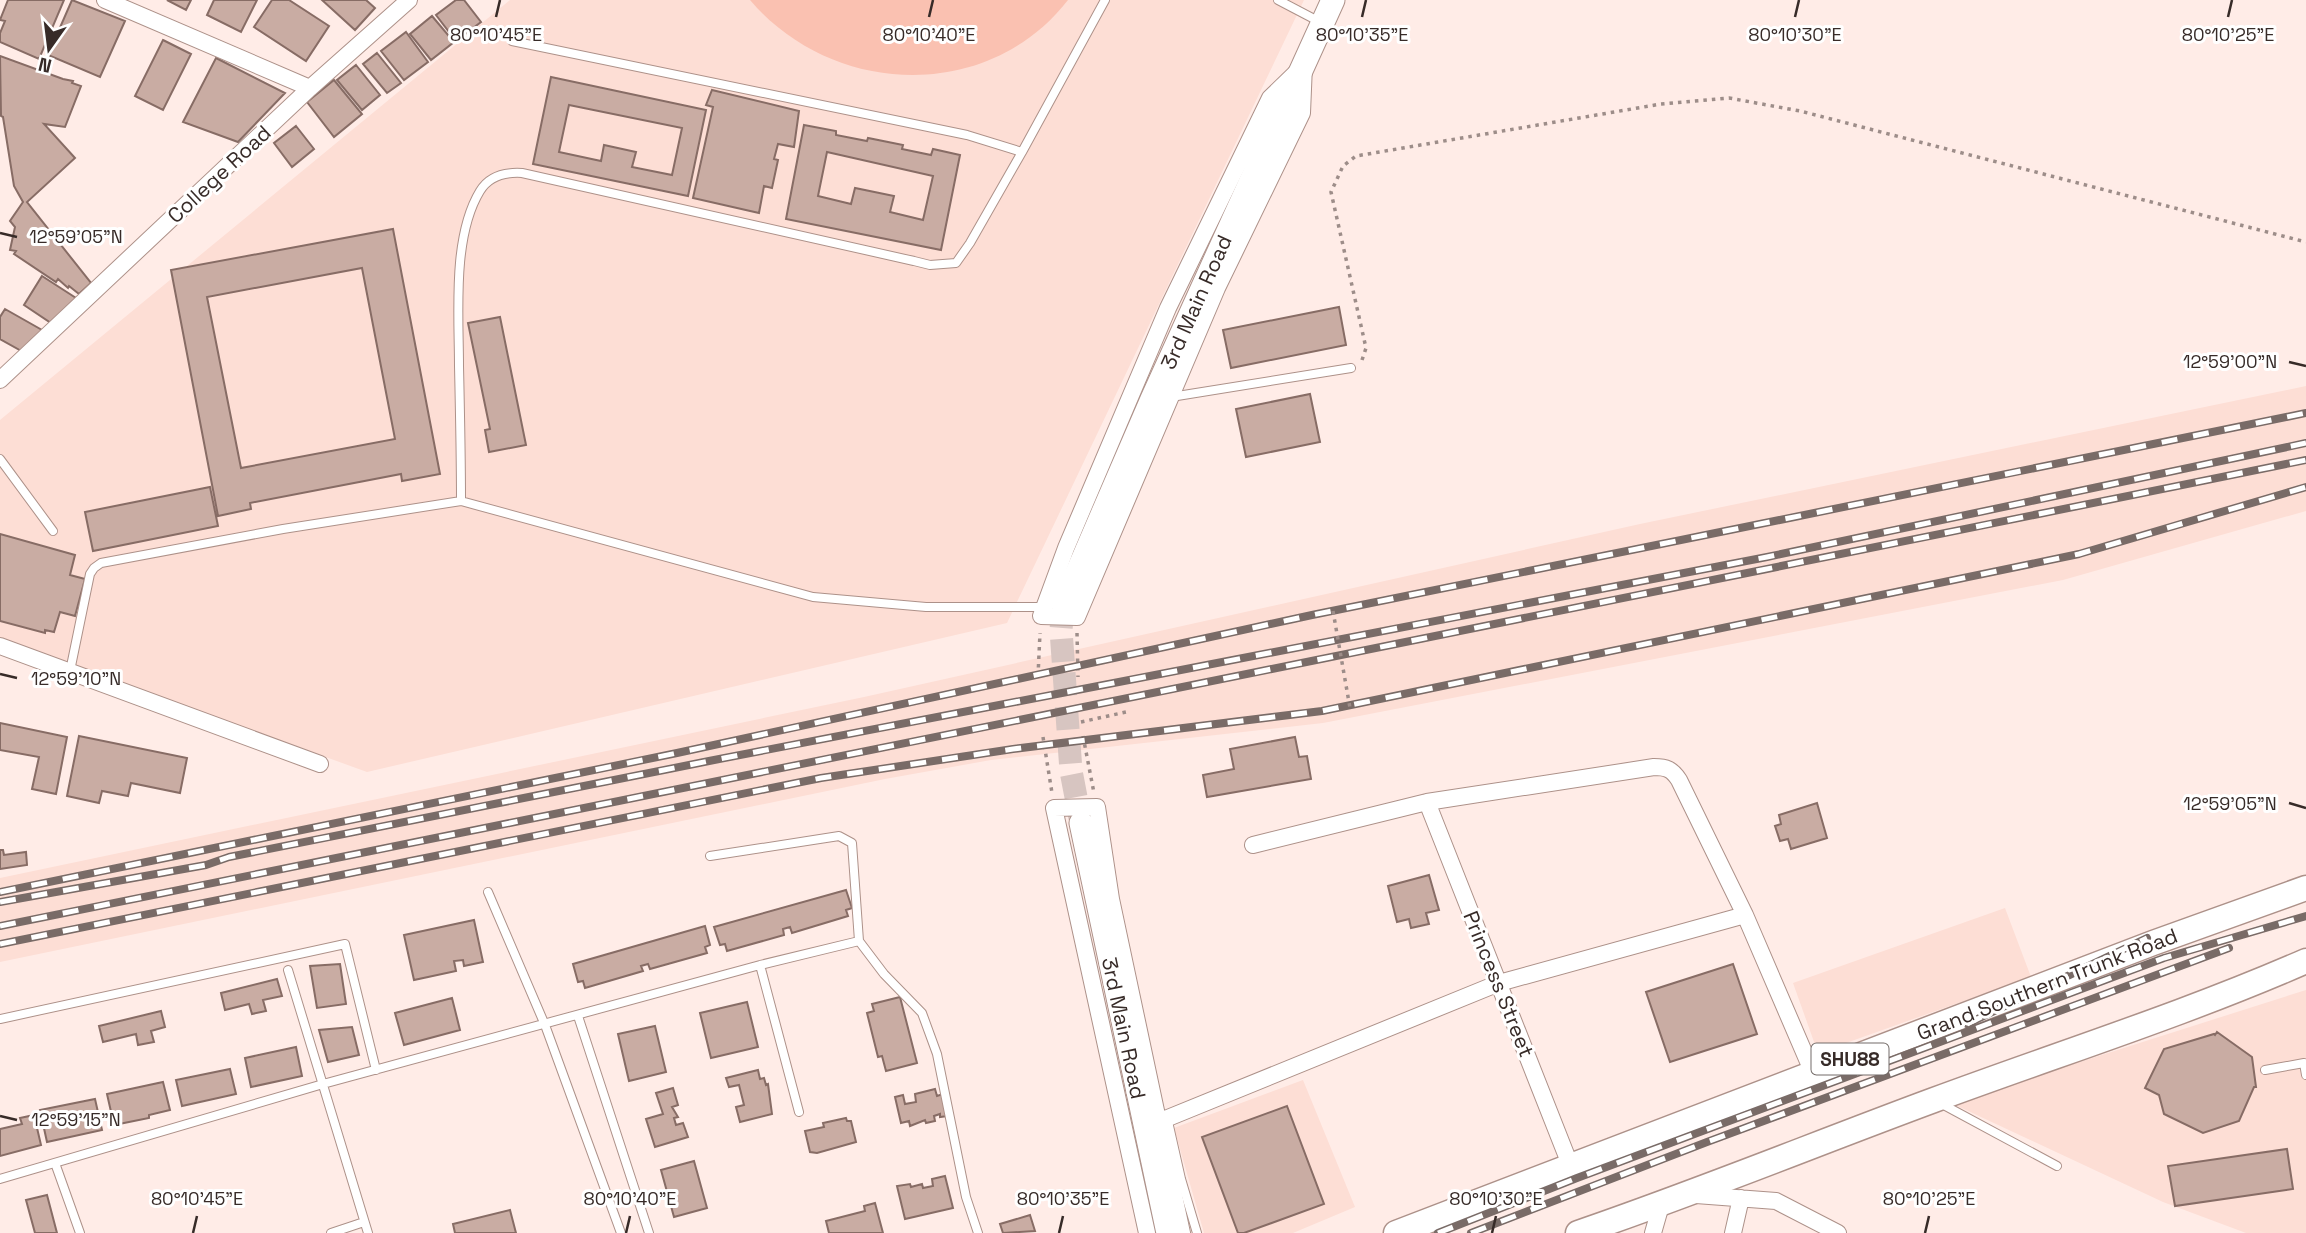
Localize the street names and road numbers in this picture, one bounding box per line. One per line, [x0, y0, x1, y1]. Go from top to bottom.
street label: College Road [162, 119, 276, 229]
street label: 3rd Main Road [1154, 231, 1238, 373]
street label: Princess Street [1457, 907, 1541, 1061]
street label: Grand Southern Trunk Road [1913, 922, 2181, 1046]
street label: 3rd Main Road [1096, 955, 1152, 1101]
road number: SHU88 [1812, 1044, 1888, 1074]

